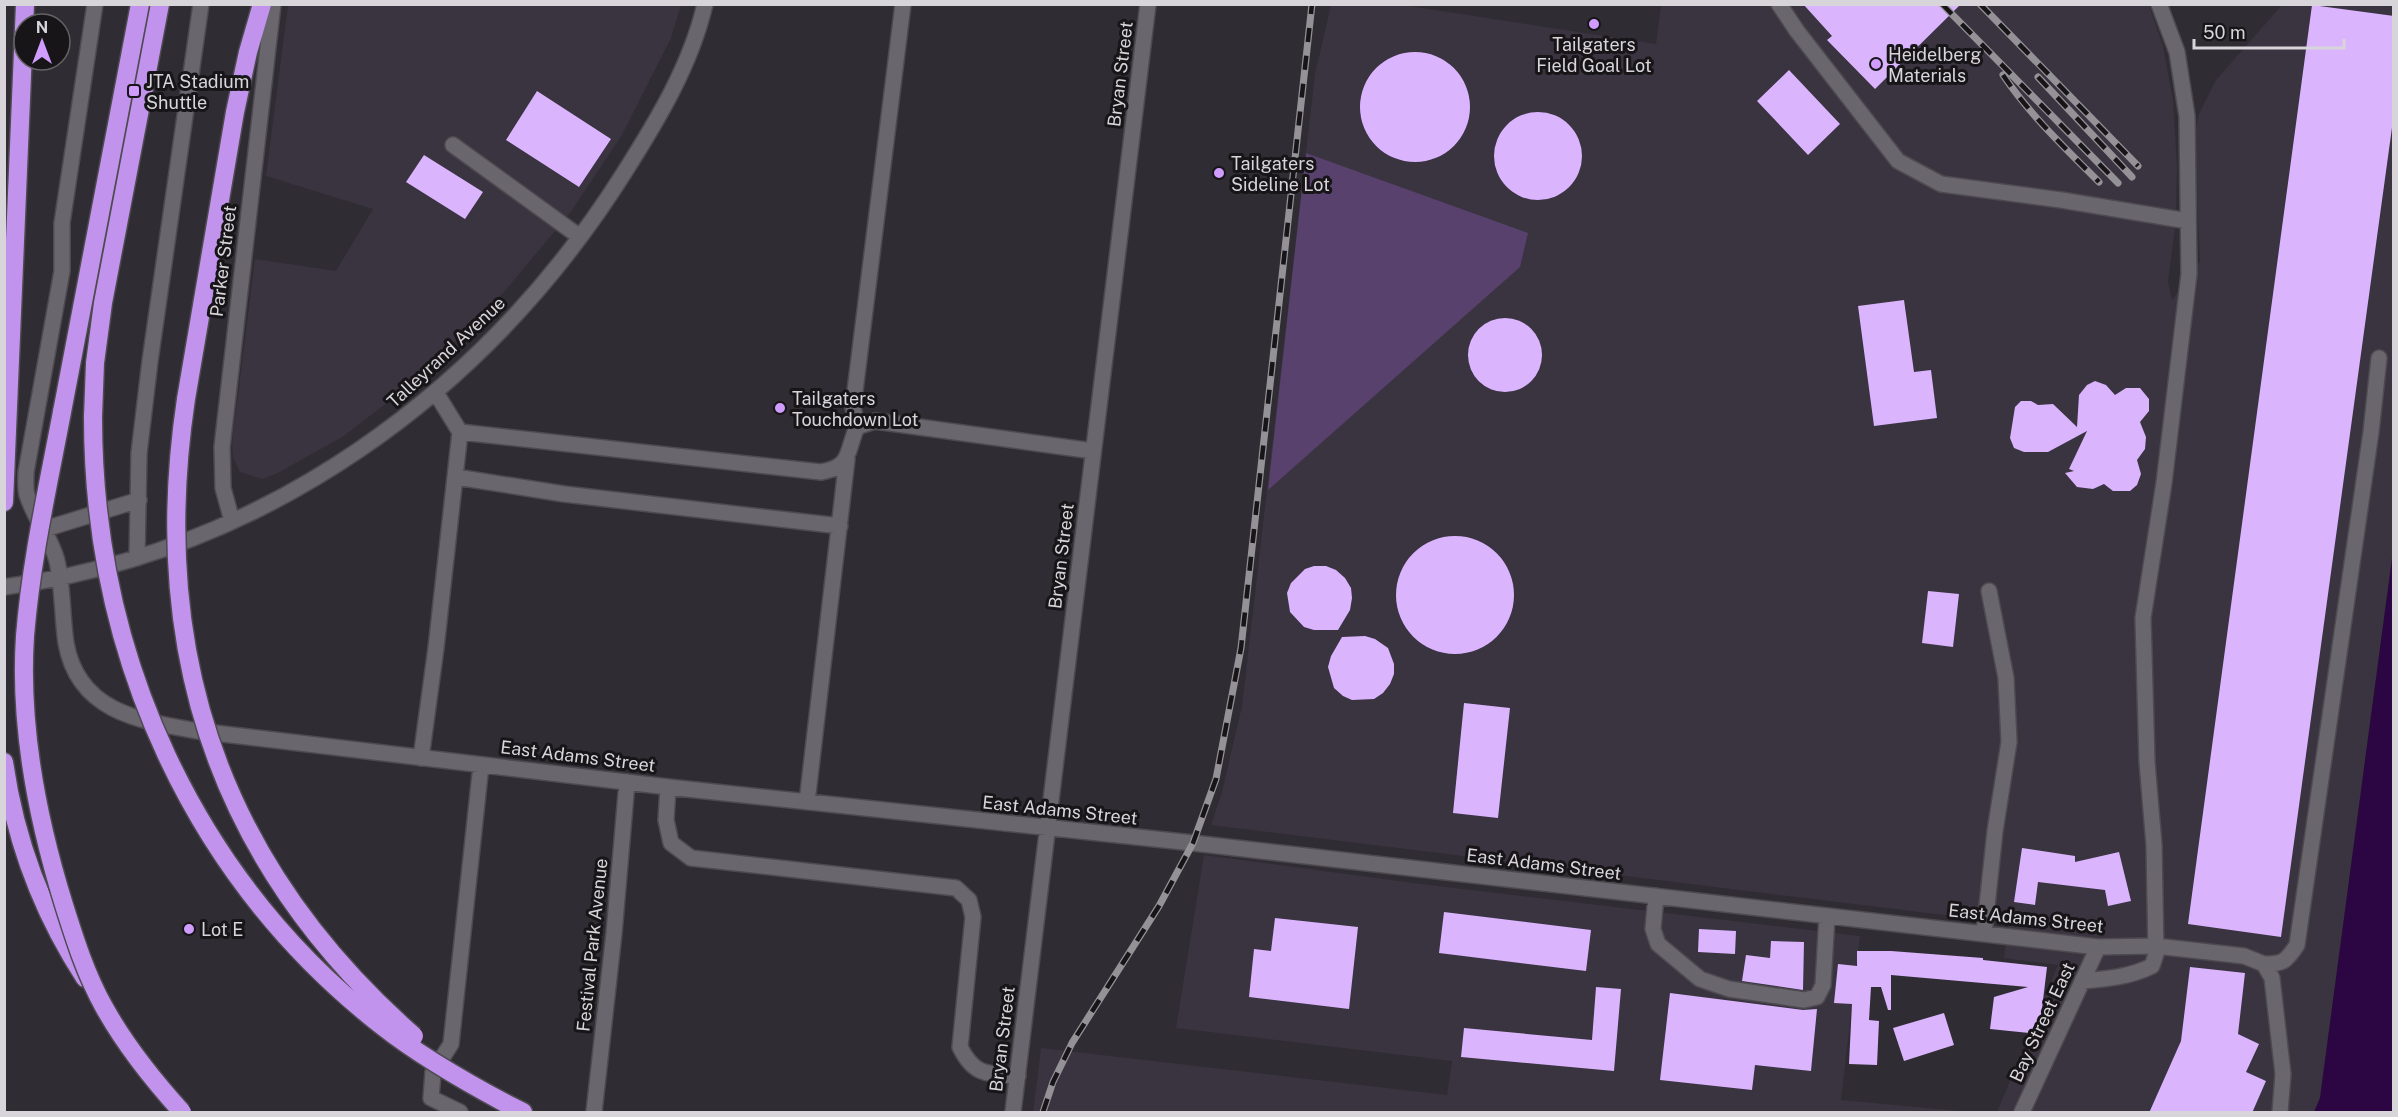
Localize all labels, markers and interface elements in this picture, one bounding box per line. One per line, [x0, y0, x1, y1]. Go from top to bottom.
north arrow [12, 12, 72, 72]
scale bar [2194, 12, 2344, 50]
marker: Tailgaters Field Goal Lot [1587, 17, 1601, 31]
text: N [36, 18, 48, 37]
street label: Bryan Street [1103, 20, 1137, 128]
text: 50 m [2203, 22, 2246, 43]
place label: Tailgaters Field Goal Lot [1536, 34, 1652, 76]
place label: Heidelberg Materials [1888, 44, 1982, 86]
marker: Heidelberg Materials [1869, 57, 1883, 71]
place label: JTA Stadium Shuttle [146, 71, 249, 113]
marker: JTA Stadium Shuttle [127, 84, 141, 98]
place label: Tailgaters Sideline Lot [1231, 153, 1330, 195]
marker: Tailgaters Sideline Lot [1212, 166, 1226, 180]
street label: Parker Street [206, 204, 240, 318]
street label: Talleyrand Avenue [383, 292, 509, 412]
place label: Tailgaters Touchdown Lot [792, 388, 918, 430]
marker: Tailgaters Touchdown Lot [773, 401, 787, 415]
street label: Bryan Street [1044, 502, 1078, 610]
street label: East Adams Street [499, 736, 657, 776]
street label: East Adams Street [981, 791, 1139, 829]
street label: East Adams Street [1465, 844, 1623, 884]
street label: Festival Park Avenue [572, 857, 612, 1033]
street label: East Adams Street [1947, 899, 2105, 937]
place label: Lot E [201, 919, 243, 940]
marker: Lot E [182, 922, 196, 936]
street label: Bay Street East [2005, 959, 2079, 1085]
street label: Bryan Street [985, 985, 1019, 1093]

